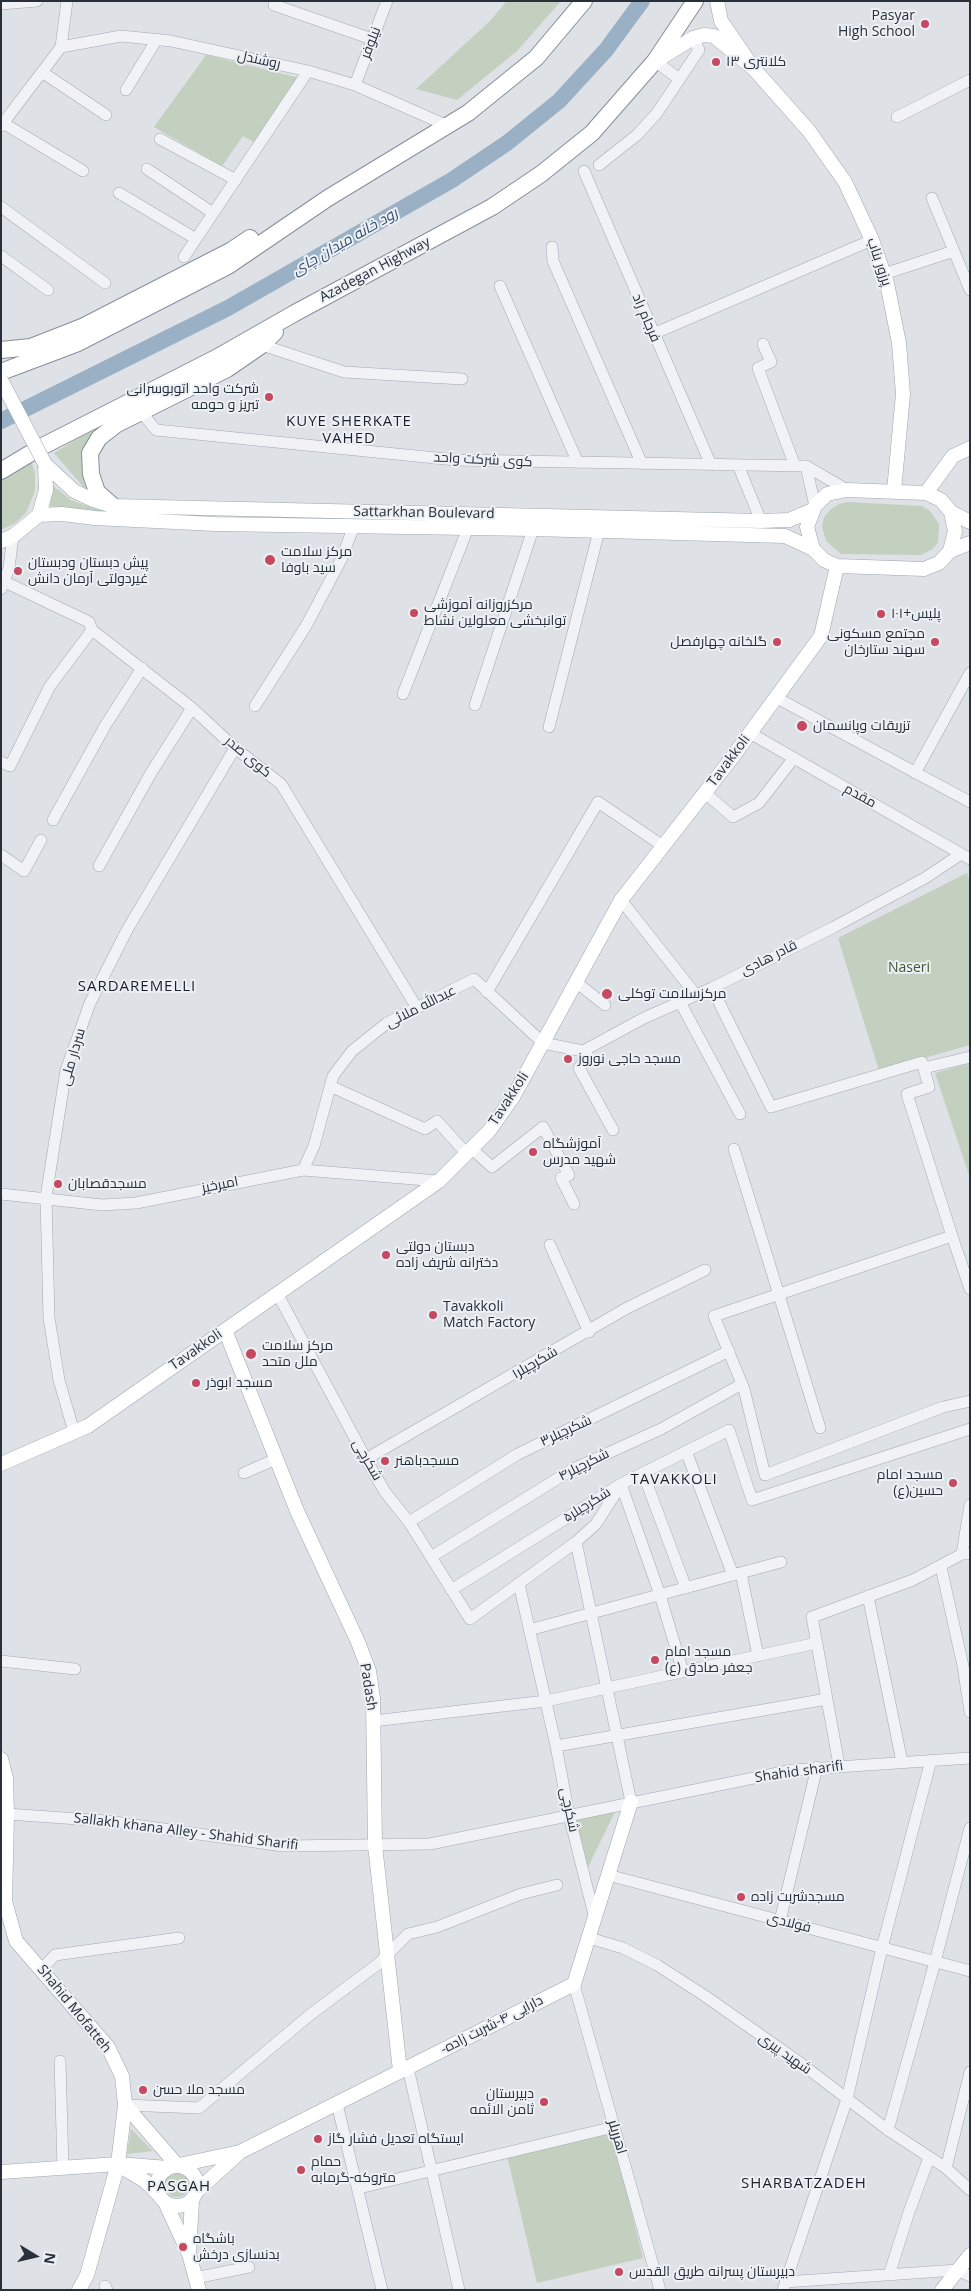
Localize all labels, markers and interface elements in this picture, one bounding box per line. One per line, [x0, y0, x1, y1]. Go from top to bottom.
place label: Pasyar High School [838, 8, 915, 40]
marker: Pasyar High School [919, 18, 931, 30]
street label: نیلوفر [357, 25, 385, 61]
street label: روشندل [236, 47, 282, 73]
place label: کلانتری ۱۳ [726, 54, 786, 70]
marker: کلانتری ۱۳ [710, 56, 722, 68]
water label: رود خانه میدان چای [289, 205, 401, 279]
street label: Azadegan Highway [317, 234, 433, 306]
street label: پرزور بناب [863, 236, 895, 288]
street label: فرجام راد [628, 291, 664, 345]
place label: شرکت واحد اتوبوسرانی تبریز و حومه [126, 381, 259, 414]
marker: شرکت واحد اتوبوسرانی تبریز و حومه [263, 391, 275, 403]
district label: KUYE SHERKATE VAHED [284, 413, 414, 448]
street label: کوی شرکت واحد [433, 449, 533, 471]
street label: Sattarkhan Boulevard [353, 503, 495, 523]
place label: مرکز سلامت سید باوفا [281, 544, 352, 576]
marker: مرکز سلامت سید باوفا [263, 553, 277, 567]
place label: پیش دبستان ودبستان غیردولتی آرمان دانش [28, 555, 148, 588]
marker: پیش دبستان ودبستان غیردولتی آرمان دانش [12, 565, 24, 577]
place label: مرکزروزانه آموزشی توانبخشی معلولین نشاط [424, 597, 566, 630]
place label: پلیس+۱۰۱ [891, 606, 941, 622]
marker: مرکزروزانه آموزشی توانبخشی معلولین نشاط [408, 607, 420, 619]
marker: پلیس+۱۰۱ [875, 608, 887, 620]
place label: مجتمع مسکونی سهند ستارخان [827, 626, 925, 658]
place label: گلخانه چهارفصل [670, 634, 767, 650]
marker: گلخانه چهارفصل [771, 636, 783, 648]
marker: مجتمع مسکونی سهند ستارخان [929, 636, 941, 648]
place label: تزریقات وپانسمان [813, 718, 910, 734]
marker: تزریقات وپانسمان [795, 719, 809, 733]
street label: Tavakkoli [704, 732, 754, 790]
street label: کوی صدر [221, 733, 275, 781]
street label: مقدم [841, 780, 879, 812]
street label: قادر هادی [738, 937, 800, 979]
park label: Naseri [888, 960, 930, 976]
district label: SARDAREMELLI [76, 978, 198, 996]
street label: عبدالله ملائی [383, 982, 459, 1032]
place label: مرکزسلامت توکلی [618, 986, 726, 1002]
marker: مرکزسلامت توکلی [600, 987, 614, 1001]
street label: سردار ملی [57, 1026, 89, 1088]
place label: مسجد حاجی نوروز [578, 1051, 681, 1067]
marker: مسجد حاجی نوروز [562, 1053, 574, 1065]
street label: Tavakkoli [485, 1069, 533, 1129]
place label: آموزشگاه شهید مدرس [543, 1136, 616, 1168]
marker: آموزشگاه شهید مدرس [527, 1146, 539, 1158]
street label: امیرخیز [200, 1173, 240, 1197]
place label: مسجدقصابان [68, 1176, 147, 1192]
marker: مسجدقصابان [52, 1178, 64, 1190]
place label: دبستان دولتی دخترانه شریف زاده [396, 1239, 498, 1272]
marker: دبستان دولتی دخترانه شریف زاده [380, 1249, 392, 1261]
place label: Tavakkoli Match Factory [443, 1299, 535, 1331]
marker: Tavakkoli Match Factory [427, 1309, 439, 1321]
street label: Tavakkoli [166, 1326, 226, 1374]
place label: مرکز سلامت ملل متحد [262, 1338, 333, 1370]
street label: شکرچیلر۱ [509, 1343, 561, 1383]
marker: مرکز سلامت ملل متحد [244, 1347, 258, 1361]
place label: مسجد ابوذر [206, 1375, 273, 1391]
marker: مسجد ابوذر [190, 1377, 202, 1389]
street label: شکرچیلر۳ [538, 1412, 594, 1450]
street label: شکرچی [348, 1436, 386, 1484]
street label: شکرچیلر۴ [556, 1445, 612, 1485]
place label: مسجدباهنر [395, 1453, 459, 1469]
marker: مسجدباهنر [379, 1455, 391, 1467]
place label: مسجد امام حسین(ع) [877, 1467, 943, 1500]
district label: TAVAKKOLI [629, 1471, 719, 1489]
marker: مسجد امام حسین(ع) [947, 1477, 959, 1489]
street label: شکرچیلر۵ [560, 1484, 614, 1526]
place label: مسجد امام جعفر صادق (ع) [665, 1644, 753, 1676]
marker: مسجد امام جعفر صادق (ع) [649, 1654, 661, 1666]
street label: Padash [356, 1662, 380, 1712]
street label: Shahid sharifi [754, 1757, 844, 1787]
street label: شکرچی [556, 1786, 582, 1834]
street label: Sallakh khana Alley - Shahid Sharifi [73, 1810, 299, 1854]
place label: مسجدشربت زاده [751, 1889, 845, 1905]
marker: مسجدشربت زاده [735, 1891, 747, 1903]
street label: فولادی [765, 1909, 813, 1937]
street label: Shahid Mofatteh [33, 1962, 115, 2056]
street label: -دارایی ۴-شربت زاده [438, 1992, 546, 2058]
street label: شهید پیری [755, 2030, 815, 2078]
place label: مسجد ملا حسن [153, 2082, 245, 2098]
marker: مسجد ملا حسن [137, 2084, 149, 2096]
place label: دبیرستان ثامن الائمه [470, 2086, 534, 2118]
marker: دبیرستان ثامن الائمه [538, 2096, 550, 2108]
street label: اهرریلر [604, 2118, 630, 2156]
place label: ایستگاه تعدیل فشار گاز [328, 2131, 464, 2147]
marker: ایستگاه تعدیل فشار گاز [312, 2133, 324, 2145]
place label: حمام متروکه-گرمابه [311, 2154, 396, 2186]
marker: حمام متروکه-گرمابه [295, 2164, 307, 2176]
district label: SHARBATZADEH [740, 2175, 868, 2193]
district label: PASGAH [146, 2178, 212, 2196]
north arrow [10, 2231, 60, 2281]
place label: باشگاه بدنسازی درخش [193, 2231, 280, 2264]
marker: باشگاه بدنسازی درخش [177, 2241, 189, 2253]
text: N [40, 2251, 61, 2266]
place label: دبیرستان پسرانه طریق القدس [629, 2264, 795, 2280]
marker: دبیرستان پسرانه طریق القدس [613, 2266, 625, 2278]

